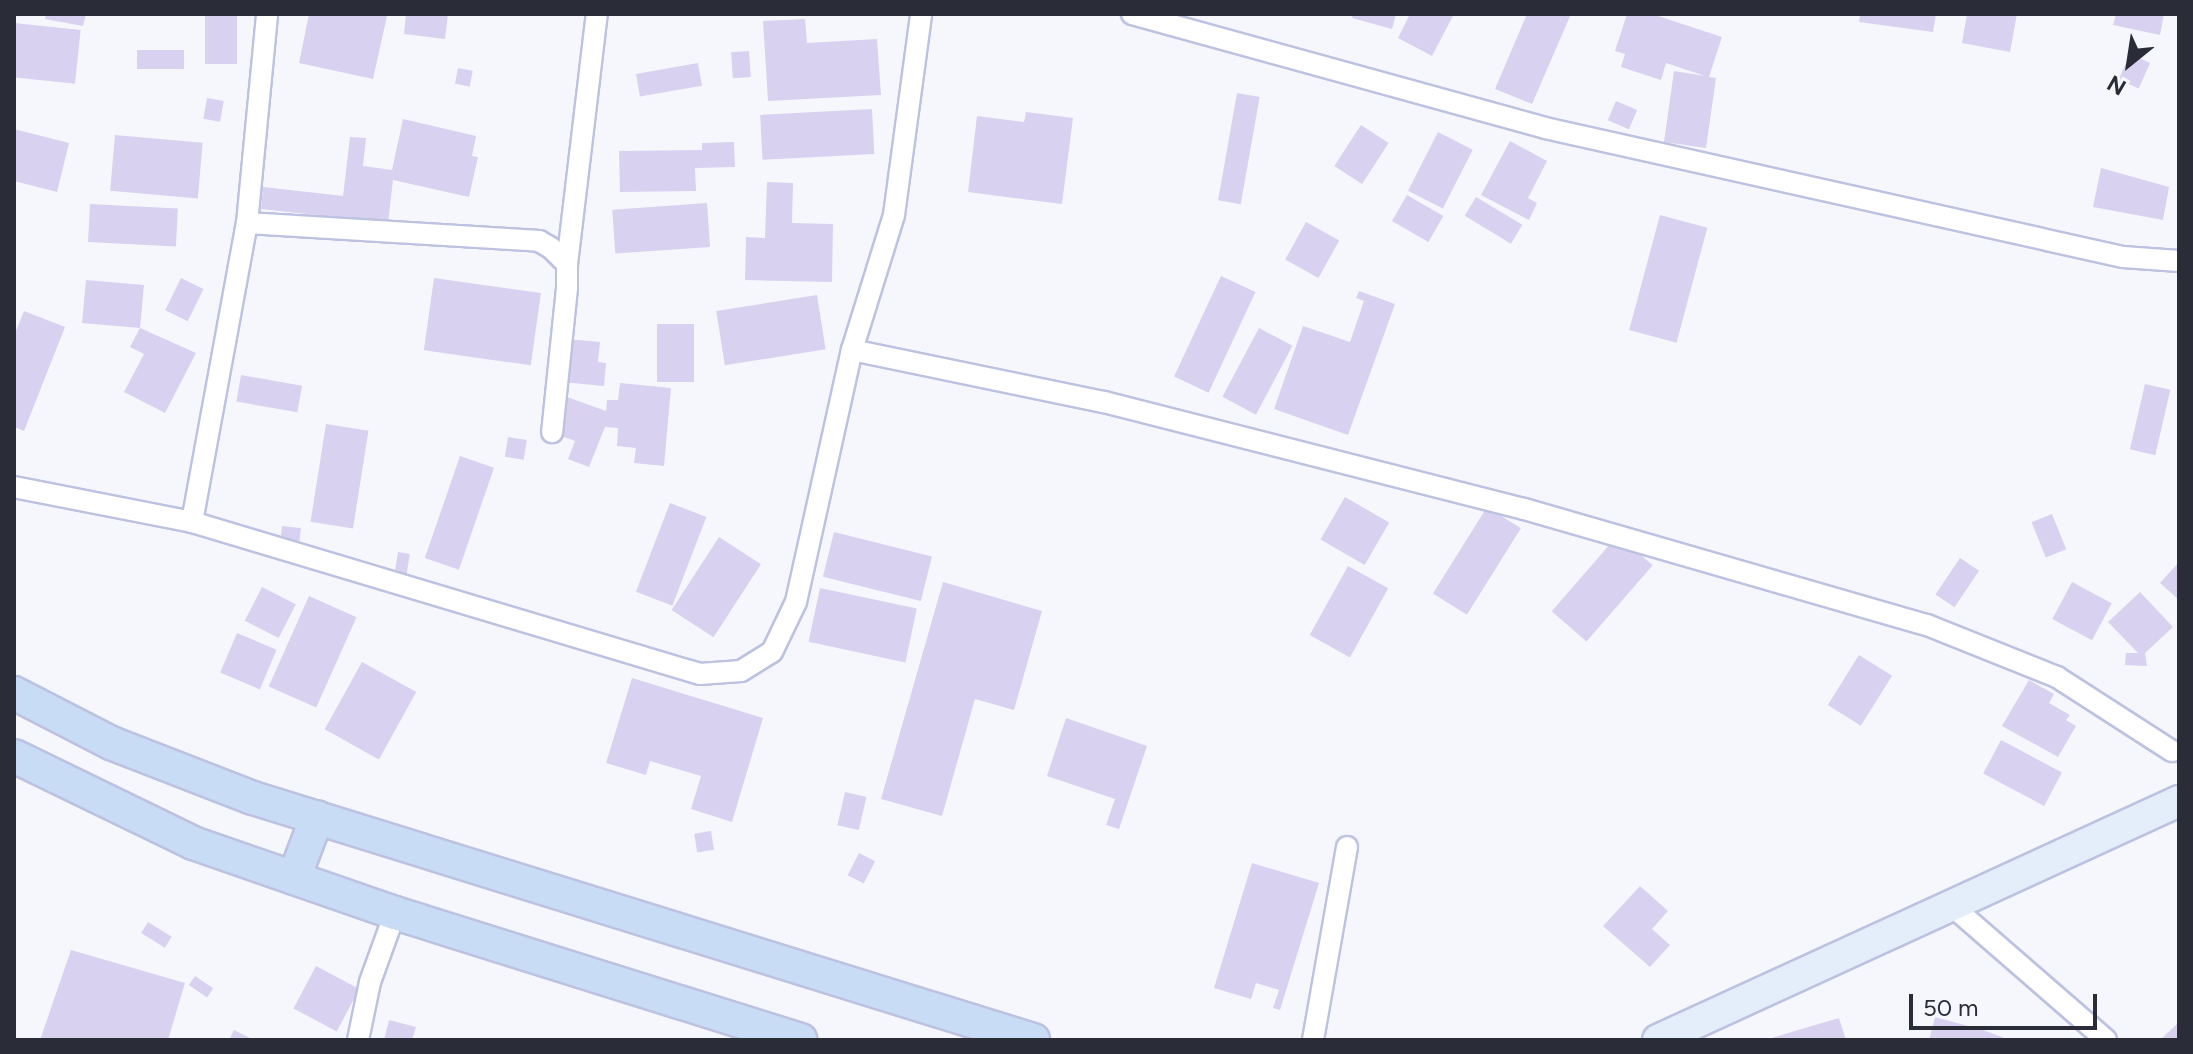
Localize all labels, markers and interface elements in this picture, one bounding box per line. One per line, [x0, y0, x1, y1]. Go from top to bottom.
north arrow [2089, 24, 2169, 104]
text: N [2103, 69, 2131, 101]
scale bar [1913, 978, 2101, 1028]
text: 50 m [1923, 993, 1979, 1022]

